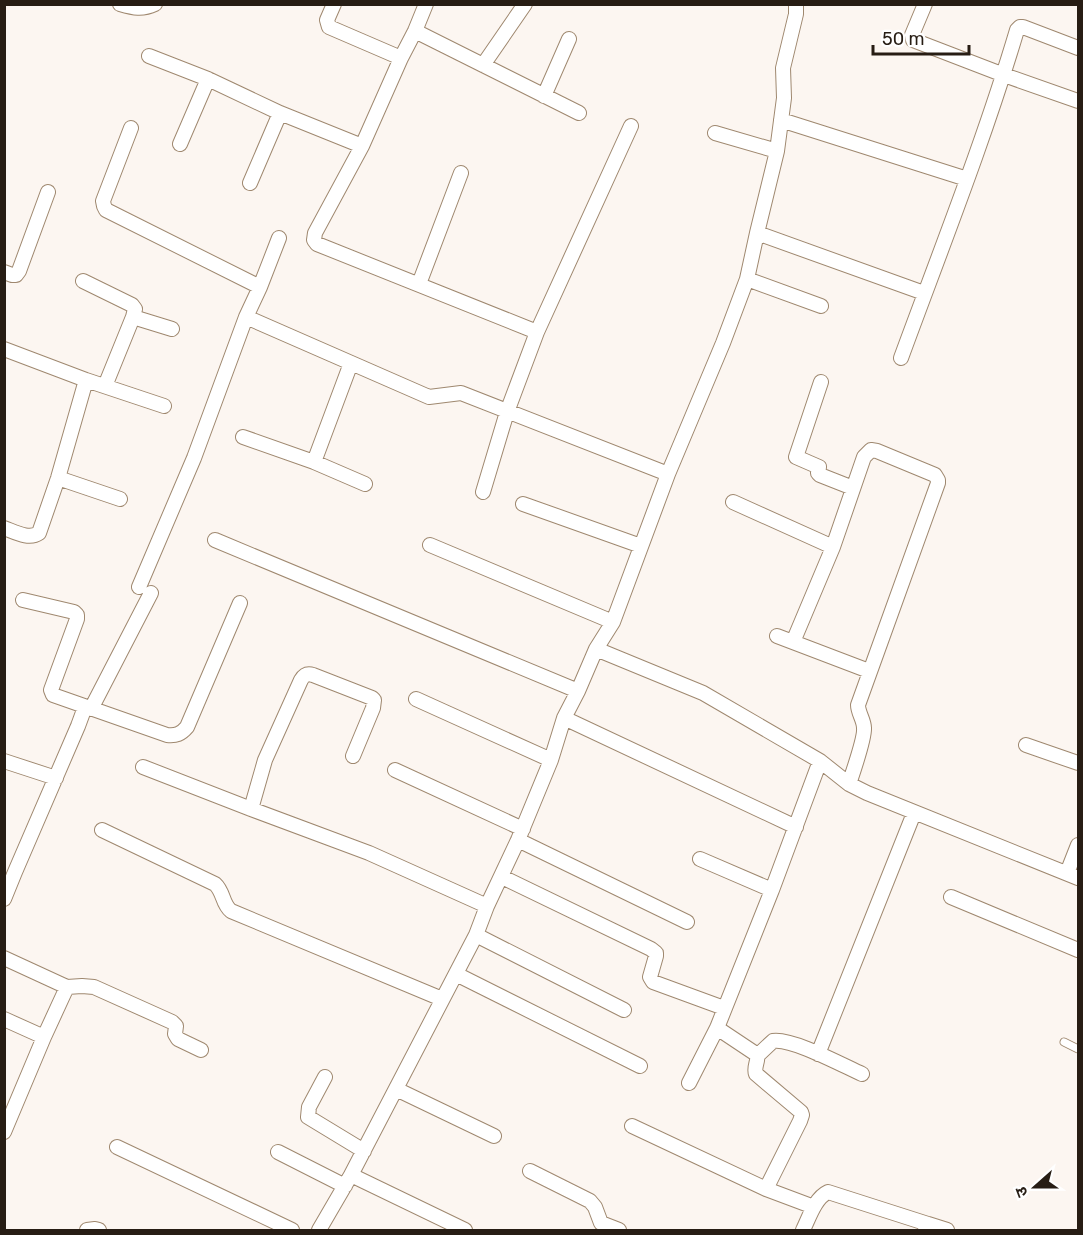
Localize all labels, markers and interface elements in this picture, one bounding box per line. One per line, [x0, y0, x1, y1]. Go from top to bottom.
scale bar [873, 18, 969, 56]
text: 50 m [882, 28, 925, 50]
north arrow [1005, 1157, 1065, 1217]
text: उ [1011, 1184, 1032, 1200]

